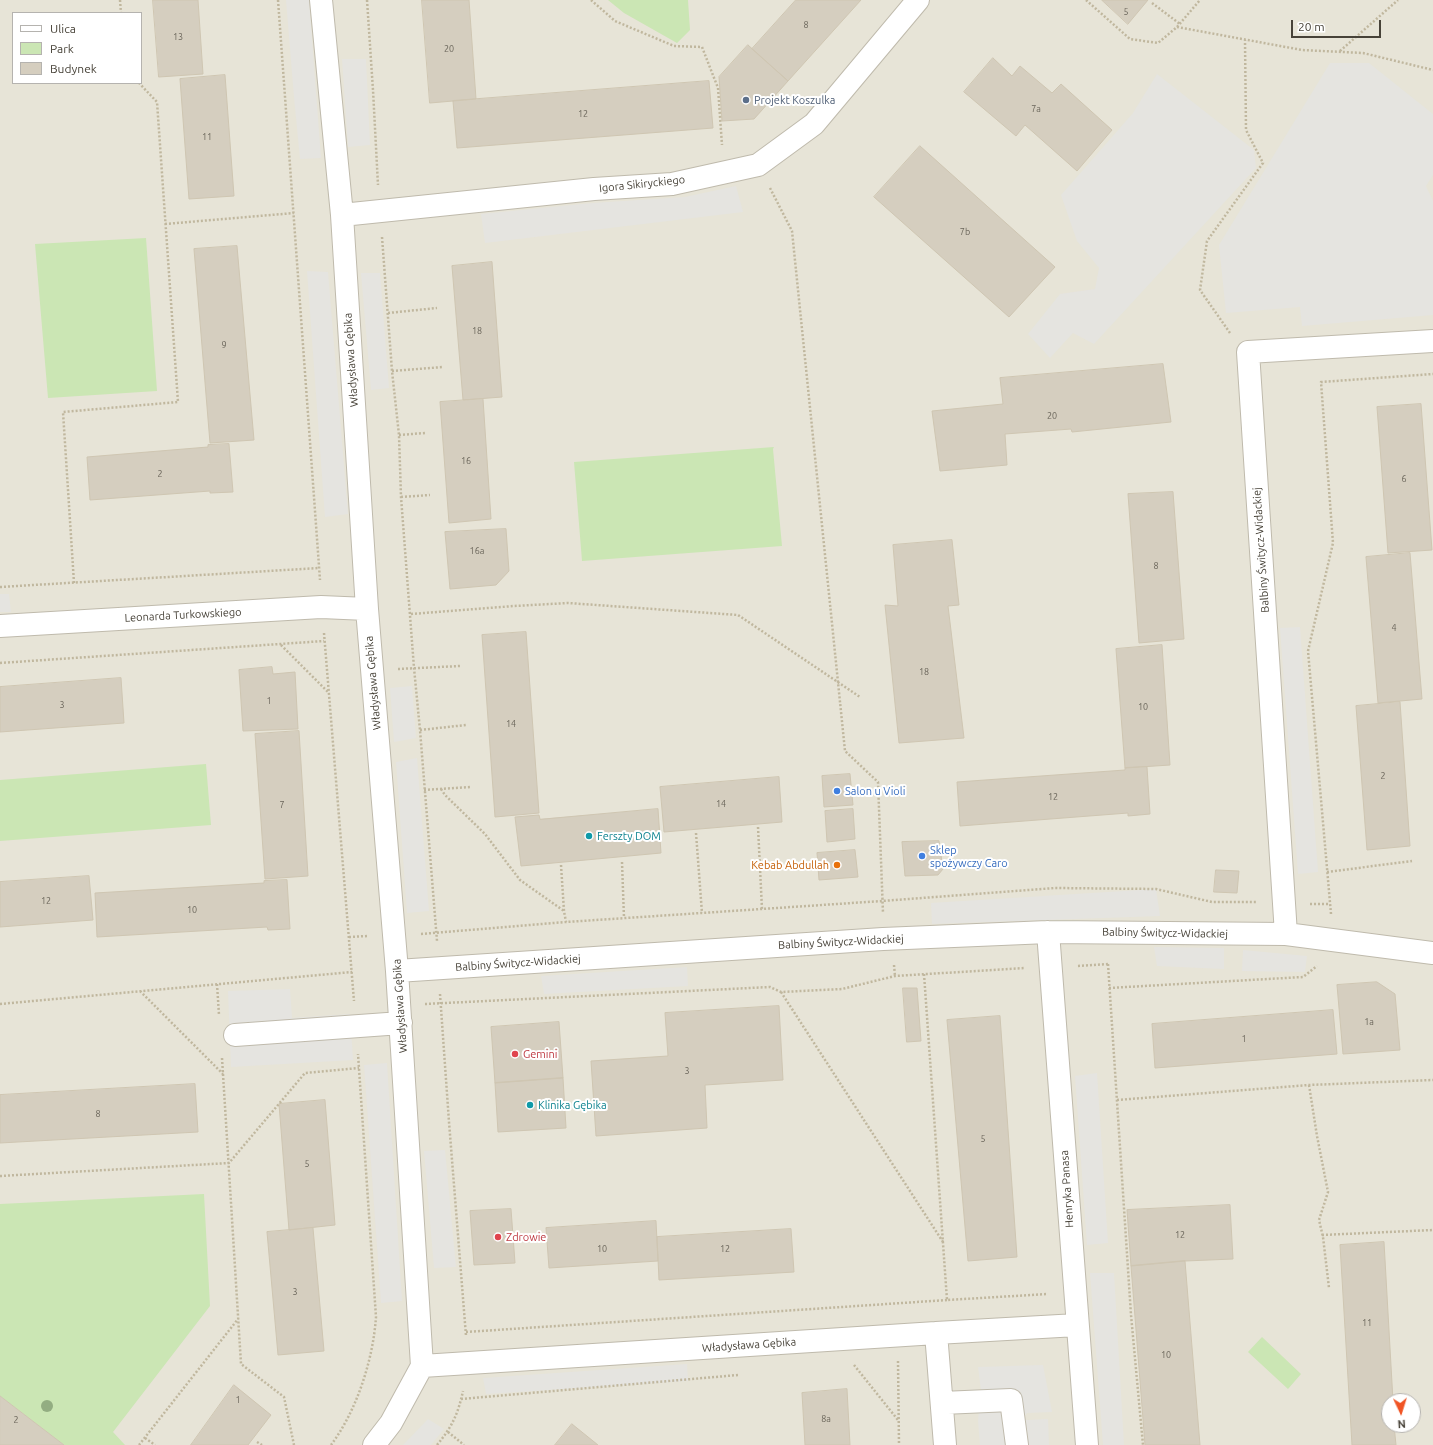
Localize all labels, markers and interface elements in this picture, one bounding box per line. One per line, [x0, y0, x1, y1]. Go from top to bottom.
house number: 5 [1123, 7, 1129, 17]
legend [12, 12, 142, 84]
scale bar [1293, 12, 1383, 38]
house number: 8 [803, 20, 809, 30]
text: 20 m [1298, 20, 1325, 33]
text: Ulica [50, 22, 76, 35]
house number: 13 [173, 32, 183, 42]
text: Park [50, 42, 74, 55]
house number: 20 [444, 44, 454, 54]
text: Budynek [50, 62, 97, 75]
place label: Projekt Koszulka [754, 93, 835, 107]
marker: Projekt Koszulka [741, 95, 751, 105]
house number: 7a [1031, 104, 1041, 114]
house number: 12 [578, 109, 588, 119]
house number: 11 [202, 132, 212, 142]
street label: Igora Sikiryckiego [598, 173, 686, 195]
house number: 7b [960, 227, 970, 237]
street label: Władysława Gębika [341, 313, 361, 407]
house number: 18 [472, 326, 482, 336]
house number: 9 [221, 340, 227, 350]
house number: 20 [1047, 411, 1057, 421]
house number: 16 [461, 456, 471, 466]
house number: 2 [157, 469, 163, 479]
house number: 6 [1401, 474, 1407, 484]
street label: Balbiny Świtycz-Widackiej [1250, 487, 1272, 613]
house number: 16a [470, 546, 484, 556]
house number: 8 [1153, 561, 1159, 571]
street label: Leonarda Turkowskiego [124, 605, 242, 625]
house number: 4 [1391, 623, 1397, 633]
street label: Władysława Gębika [362, 635, 384, 731]
house number: 18 [919, 667, 929, 677]
house number: 1 [266, 696, 272, 706]
house number: 3 [59, 700, 65, 710]
house number: 10 [1138, 702, 1148, 712]
house number: 14 [506, 719, 516, 729]
house number: 2 [1380, 771, 1386, 781]
place label: Salon u Violi [845, 784, 905, 798]
marker: Salon u Violi [832, 786, 842, 796]
house number: 12 [1048, 792, 1058, 802]
house number: 14 [716, 799, 726, 809]
house number: 7 [279, 800, 285, 810]
place label: Ferszty DOM [597, 829, 661, 843]
marker: Ferszty DOM [584, 831, 594, 841]
place label: Sklep spożywczy Caro [930, 843, 1008, 869]
marker: Sklep spożywczy Caro [917, 851, 927, 861]
place label: Kebab Abdullah [751, 858, 829, 872]
marker: Kebab Abdullah [832, 860, 842, 870]
house number: 12 [41, 896, 51, 906]
house number: 10 [187, 905, 197, 915]
street label: Balbiny Świtycz-Widackiej [1102, 925, 1228, 941]
street label: Balbiny Świtycz-Widackiej [778, 932, 904, 952]
street label: Balbiny Świtycz-Widackiej [455, 952, 581, 974]
street label: Władysława Gębika [390, 959, 410, 1053]
house number: 1a [1364, 1017, 1374, 1027]
house number: 1 [1241, 1034, 1247, 1044]
place label: Gemini [523, 1047, 557, 1061]
marker: Gemini [510, 1049, 520, 1059]
house number: 3 [684, 1066, 690, 1076]
place label: Klinika Gębika [538, 1098, 607, 1112]
marker: Klinika Gębika [525, 1100, 535, 1110]
house number: 8 [95, 1109, 101, 1119]
house number: 5 [980, 1134, 986, 1144]
street label: Henryka Panasa [1058, 1150, 1076, 1228]
house number: 5 [304, 1159, 310, 1169]
place label: Zdrowie [506, 1230, 546, 1244]
house number: 12 [1175, 1230, 1185, 1240]
marker: Zdrowie [493, 1232, 503, 1242]
house number: 10 [597, 1244, 607, 1254]
house number: 12 [720, 1244, 730, 1254]
house number: 3 [292, 1287, 298, 1297]
house number: 11 [1362, 1318, 1372, 1328]
street label: Władysława Gębika [702, 1335, 796, 1355]
house number: 10 [1161, 1350, 1171, 1360]
north arrow [1381, 1393, 1421, 1433]
house number: 1 [235, 1395, 241, 1405]
house number: 8a [821, 1414, 831, 1424]
house number: 2 [13, 1415, 19, 1425]
text: N [1397, 1418, 1406, 1430]

